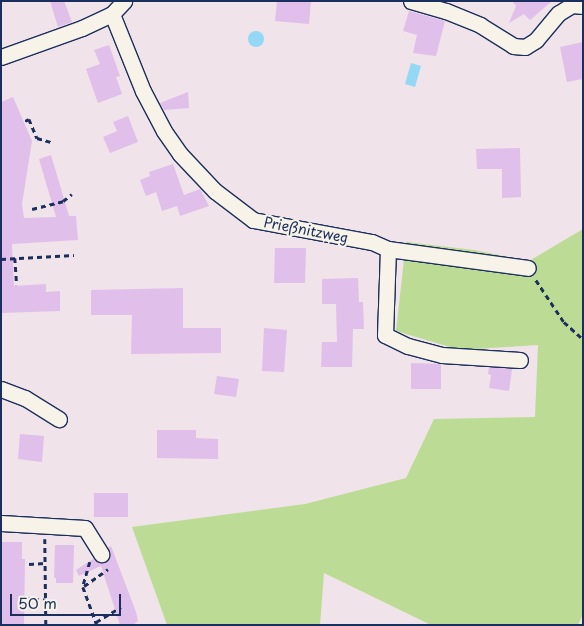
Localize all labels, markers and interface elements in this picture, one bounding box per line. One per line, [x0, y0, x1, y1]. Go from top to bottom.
street label: Prießnitzweg [262, 214, 350, 246]
scale bar [12, 584, 124, 616]
text: 50 m [18, 591, 57, 614]

